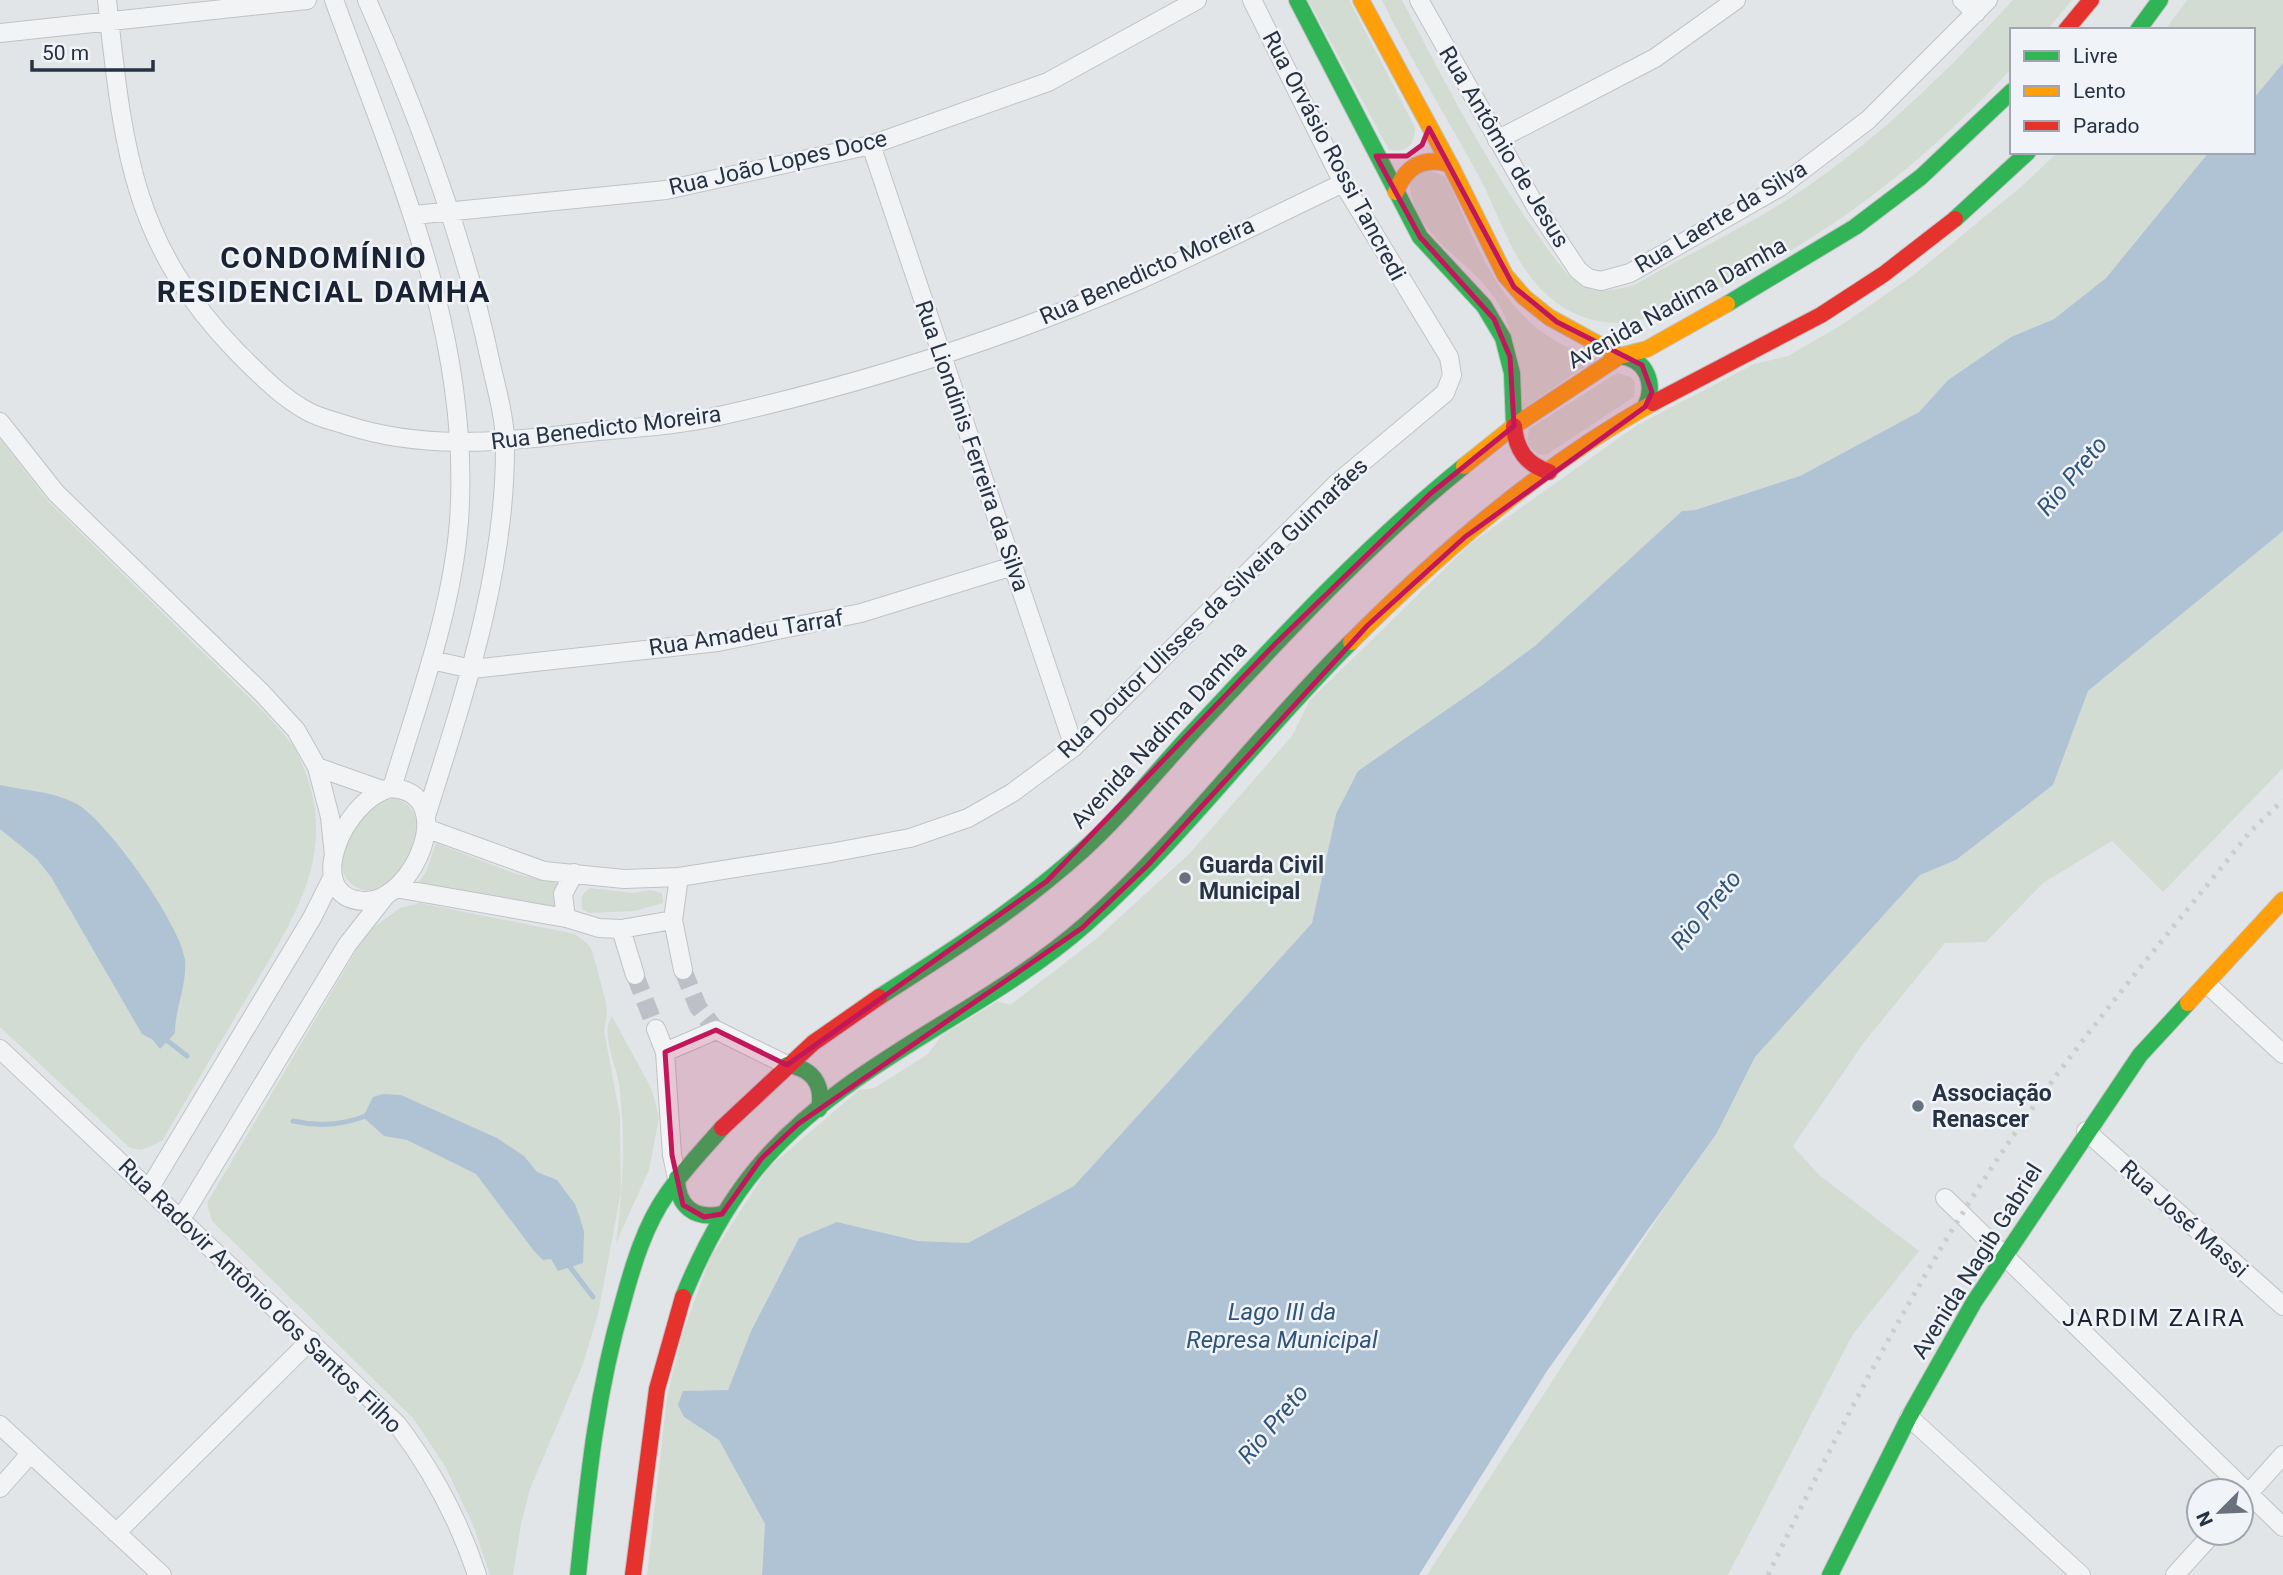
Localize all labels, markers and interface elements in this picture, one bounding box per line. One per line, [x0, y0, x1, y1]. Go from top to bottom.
street label: Rua Orvásio Rossi Tancredi [1257, 27, 1411, 285]
scale bar [32, 28, 152, 72]
legend [2010, 28, 2255, 154]
text: 50 m [42, 41, 89, 65]
street label: Rua Antômio de Jesus [1433, 41, 1575, 253]
text: Livre [2073, 44, 2118, 68]
text: Lento [2073, 79, 2126, 103]
text: Parado [2073, 114, 2140, 138]
street label: Rua João Lopes Doce [666, 125, 890, 201]
street label: Rua Laerte da Silva [1630, 155, 1812, 279]
street label: Rua Benedicto Moreira [1036, 212, 1258, 330]
street label: Avenida Nadima Damha [1563, 232, 1791, 374]
district label: CONDOMÍNIO RESIDENCIAL DAMHA [157, 240, 491, 309]
street label: Rua Liondinis Ferreira da Silva [909, 297, 1035, 595]
street label: Rua Benedicto Moreira [489, 400, 723, 456]
water label: Rio Preto [2031, 431, 2113, 521]
street label: Rua Doutor Ulisses da Silveira Guimarães [1052, 452, 1374, 764]
street label: Rua Amadeu Tarraf [647, 604, 846, 662]
street label: Avenida Nadima Damha [1065, 636, 1253, 834]
place label: Guarda Civil Municipal [1199, 852, 1324, 905]
water label: Rio Preto [1665, 865, 1747, 955]
marker: Guarda Civil Municipal [1177, 870, 1193, 886]
place label: Associação Renascer [1932, 1080, 2052, 1133]
marker: Associação Renascer [1910, 1098, 1926, 1114]
street label: Rua Radovir Antônio dos Santos Filho [113, 1153, 407, 1439]
street label: Rua José Massi [2115, 1155, 2253, 1283]
street label: Avenida Nagib Gabriel [1906, 1158, 2048, 1364]
water label: Lago III da Represa Municipal [1186, 1298, 1378, 1354]
district label: JARDIM ZAIRA [2062, 1304, 2246, 1332]
water label: Rio Preto [1232, 1379, 1314, 1469]
north arrow [2185, 1477, 2255, 1547]
text: N [2192, 1508, 2218, 1530]

